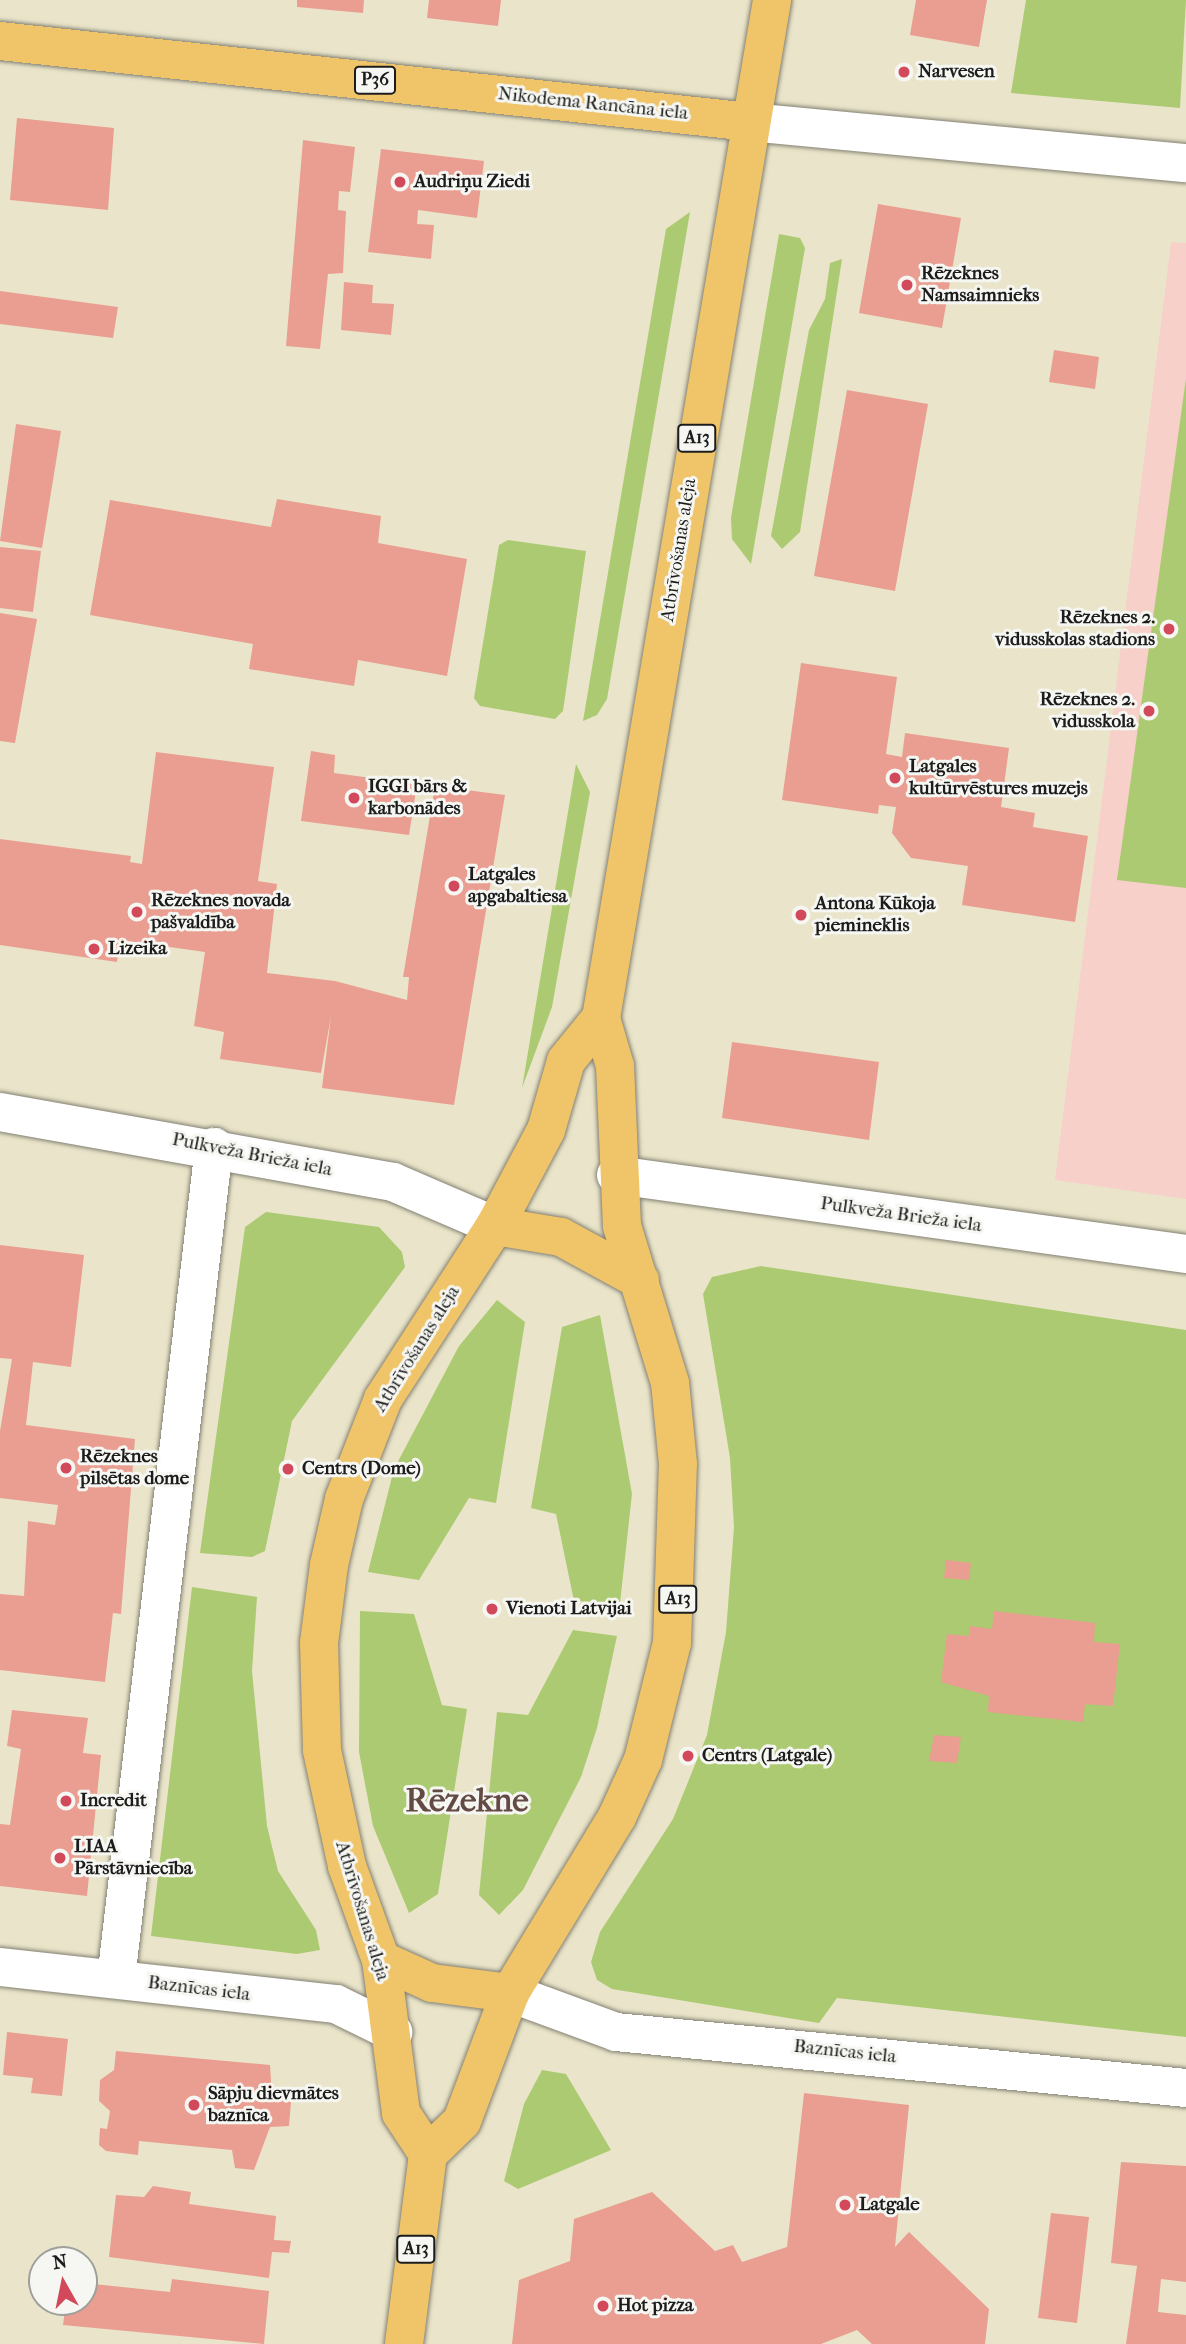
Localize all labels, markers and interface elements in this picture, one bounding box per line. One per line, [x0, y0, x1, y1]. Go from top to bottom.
place label: Narvesen [918, 61, 995, 83]
marker: Narvesen [896, 64, 912, 80]
road number: P36 [354, 66, 396, 94]
street label: Nikodema Rancāna iela [497, 83, 689, 125]
place label: Audriņu Ziedi [414, 171, 530, 193]
marker: Audriņu Ziedi [392, 174, 408, 190]
place label: Rēzeknes Namsaimnieks [921, 263, 1039, 307]
marker: Rēzeknes Namsaimnieks [899, 277, 915, 293]
road number: A13 [676, 424, 718, 452]
street label: Atbrīvošanas aleja [656, 477, 702, 623]
place label: Rēzeknes 2. vidusskolas stadions [995, 607, 1155, 651]
marker: Rēzeknes 2. vidusskolas stadions [1161, 621, 1177, 637]
place label: Rēzeknes 2. vidusskola [1040, 689, 1135, 733]
marker: Rēzeknes 2. vidusskola [1141, 703, 1157, 719]
place label: Latgales kultūrvēstures muzejs [909, 756, 1088, 800]
marker: Latgales kultūrvēstures muzejs [887, 770, 903, 786]
place label: IGGI bārs & karbonādes [368, 776, 467, 820]
marker: IGGI bārs & karbonādes [346, 790, 362, 806]
place label: Latgales apgabaltiesa [468, 864, 567, 908]
marker: Latgales apgabaltiesa [446, 878, 462, 894]
place label: Rēzeknes novada pašvaldība [151, 890, 290, 934]
place label: Antona Kūkoja piemineklis [815, 893, 935, 937]
marker: Rēzeknes novada pašvaldība [129, 904, 145, 920]
marker: Antona Kūkoja piemineklis [793, 907, 809, 923]
place label: Lizeika [108, 938, 167, 960]
marker: Lizeika [86, 941, 102, 957]
street label: Pulkveža Brieža iela [170, 1128, 334, 1182]
street label: Pulkveža Brieža iela [819, 1192, 983, 1238]
street label: Atbrīvošanas aleja [369, 1282, 465, 1416]
place label: Rēzeknes pilsētas dome [80, 1446, 189, 1490]
place label: Centrs (Dome) [302, 1458, 421, 1480]
marker: Rēzeknes pilsētas dome [58, 1460, 74, 1476]
marker: Centrs (Dome) [280, 1461, 296, 1477]
road number: A13 [657, 1584, 699, 1614]
place label: Vienoti Latvijai [506, 1598, 632, 1620]
marker: Vienoti Latvijai [484, 1601, 500, 1617]
place label: Centrs (Latgale) [702, 1745, 832, 1767]
marker: Centrs (Latgale) [680, 1748, 696, 1764]
district label: Rēzekne [406, 1781, 528, 1821]
place label: Incredit [80, 1790, 147, 1812]
marker: Incredit [58, 1793, 74, 1809]
place label: LIAA Pārstāvniecība [74, 1836, 193, 1880]
street label: Atbrīvošanas aleja [330, 1839, 394, 1983]
marker: LIAA Pārstāvniecība [52, 1850, 68, 1866]
street label: Baznīcas iela [146, 1971, 252, 2007]
street label: Baznīcas iela [793, 2035, 897, 2069]
place label: Sāpju dievmātes baznīca [208, 2083, 339, 2127]
marker: Sāpju dievmātes baznīca [186, 2097, 202, 2113]
place label: Latgale [859, 2194, 920, 2216]
marker: Latgale [837, 2197, 853, 2213]
road number: A13 [395, 2234, 437, 2264]
north arrow [28, 2246, 98, 2316]
text: N [51, 2250, 69, 2274]
place label: Hot pizza [617, 2295, 694, 2317]
marker: Hot pizza [595, 2298, 611, 2314]

